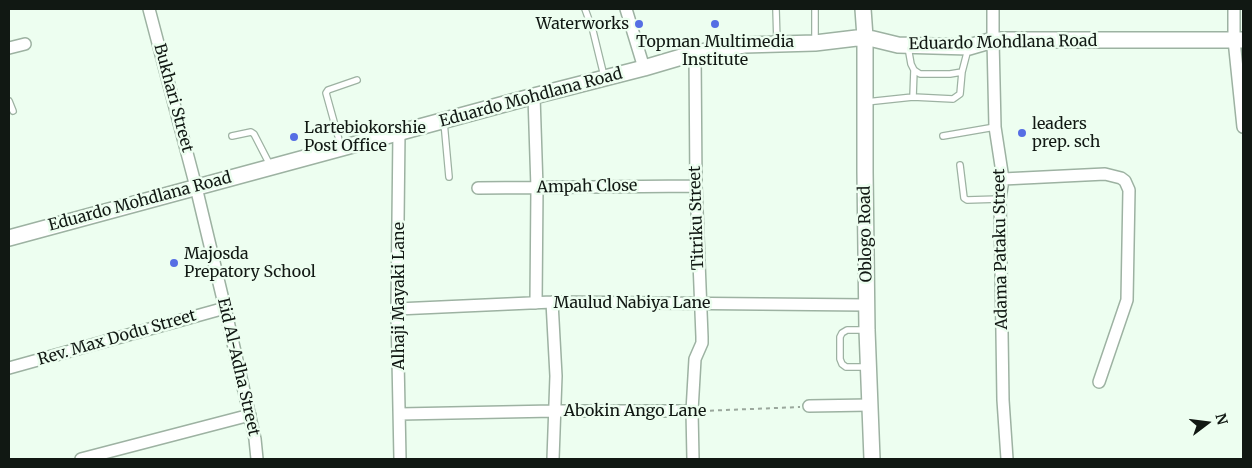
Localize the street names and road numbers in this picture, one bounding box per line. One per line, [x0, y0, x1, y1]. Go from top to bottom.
street label: Eduardo Mohdlana Road [909, 32, 1097, 54]
street label: Bukhari Street [149, 42, 197, 154]
street label: Eduardo Mohdlana Road [437, 64, 625, 132]
street label: Titriku Street [686, 165, 708, 271]
street label: Eduardo Mohdlana Road [46, 168, 234, 236]
street label: Adama Pataku Street [990, 168, 1012, 330]
street label: Ampah Close [536, 177, 638, 197]
street label: Oblogo Road [856, 185, 876, 283]
street label: Alhaji Mayaki Lane [389, 222, 409, 370]
street label: Maulud Nabiya Lane [554, 293, 710, 313]
street label: Eid Al-Adha Street [213, 296, 263, 438]
street label: Rev. Max Dodu Street [36, 306, 198, 370]
street label: Abokin Ango Lane [564, 401, 706, 421]

